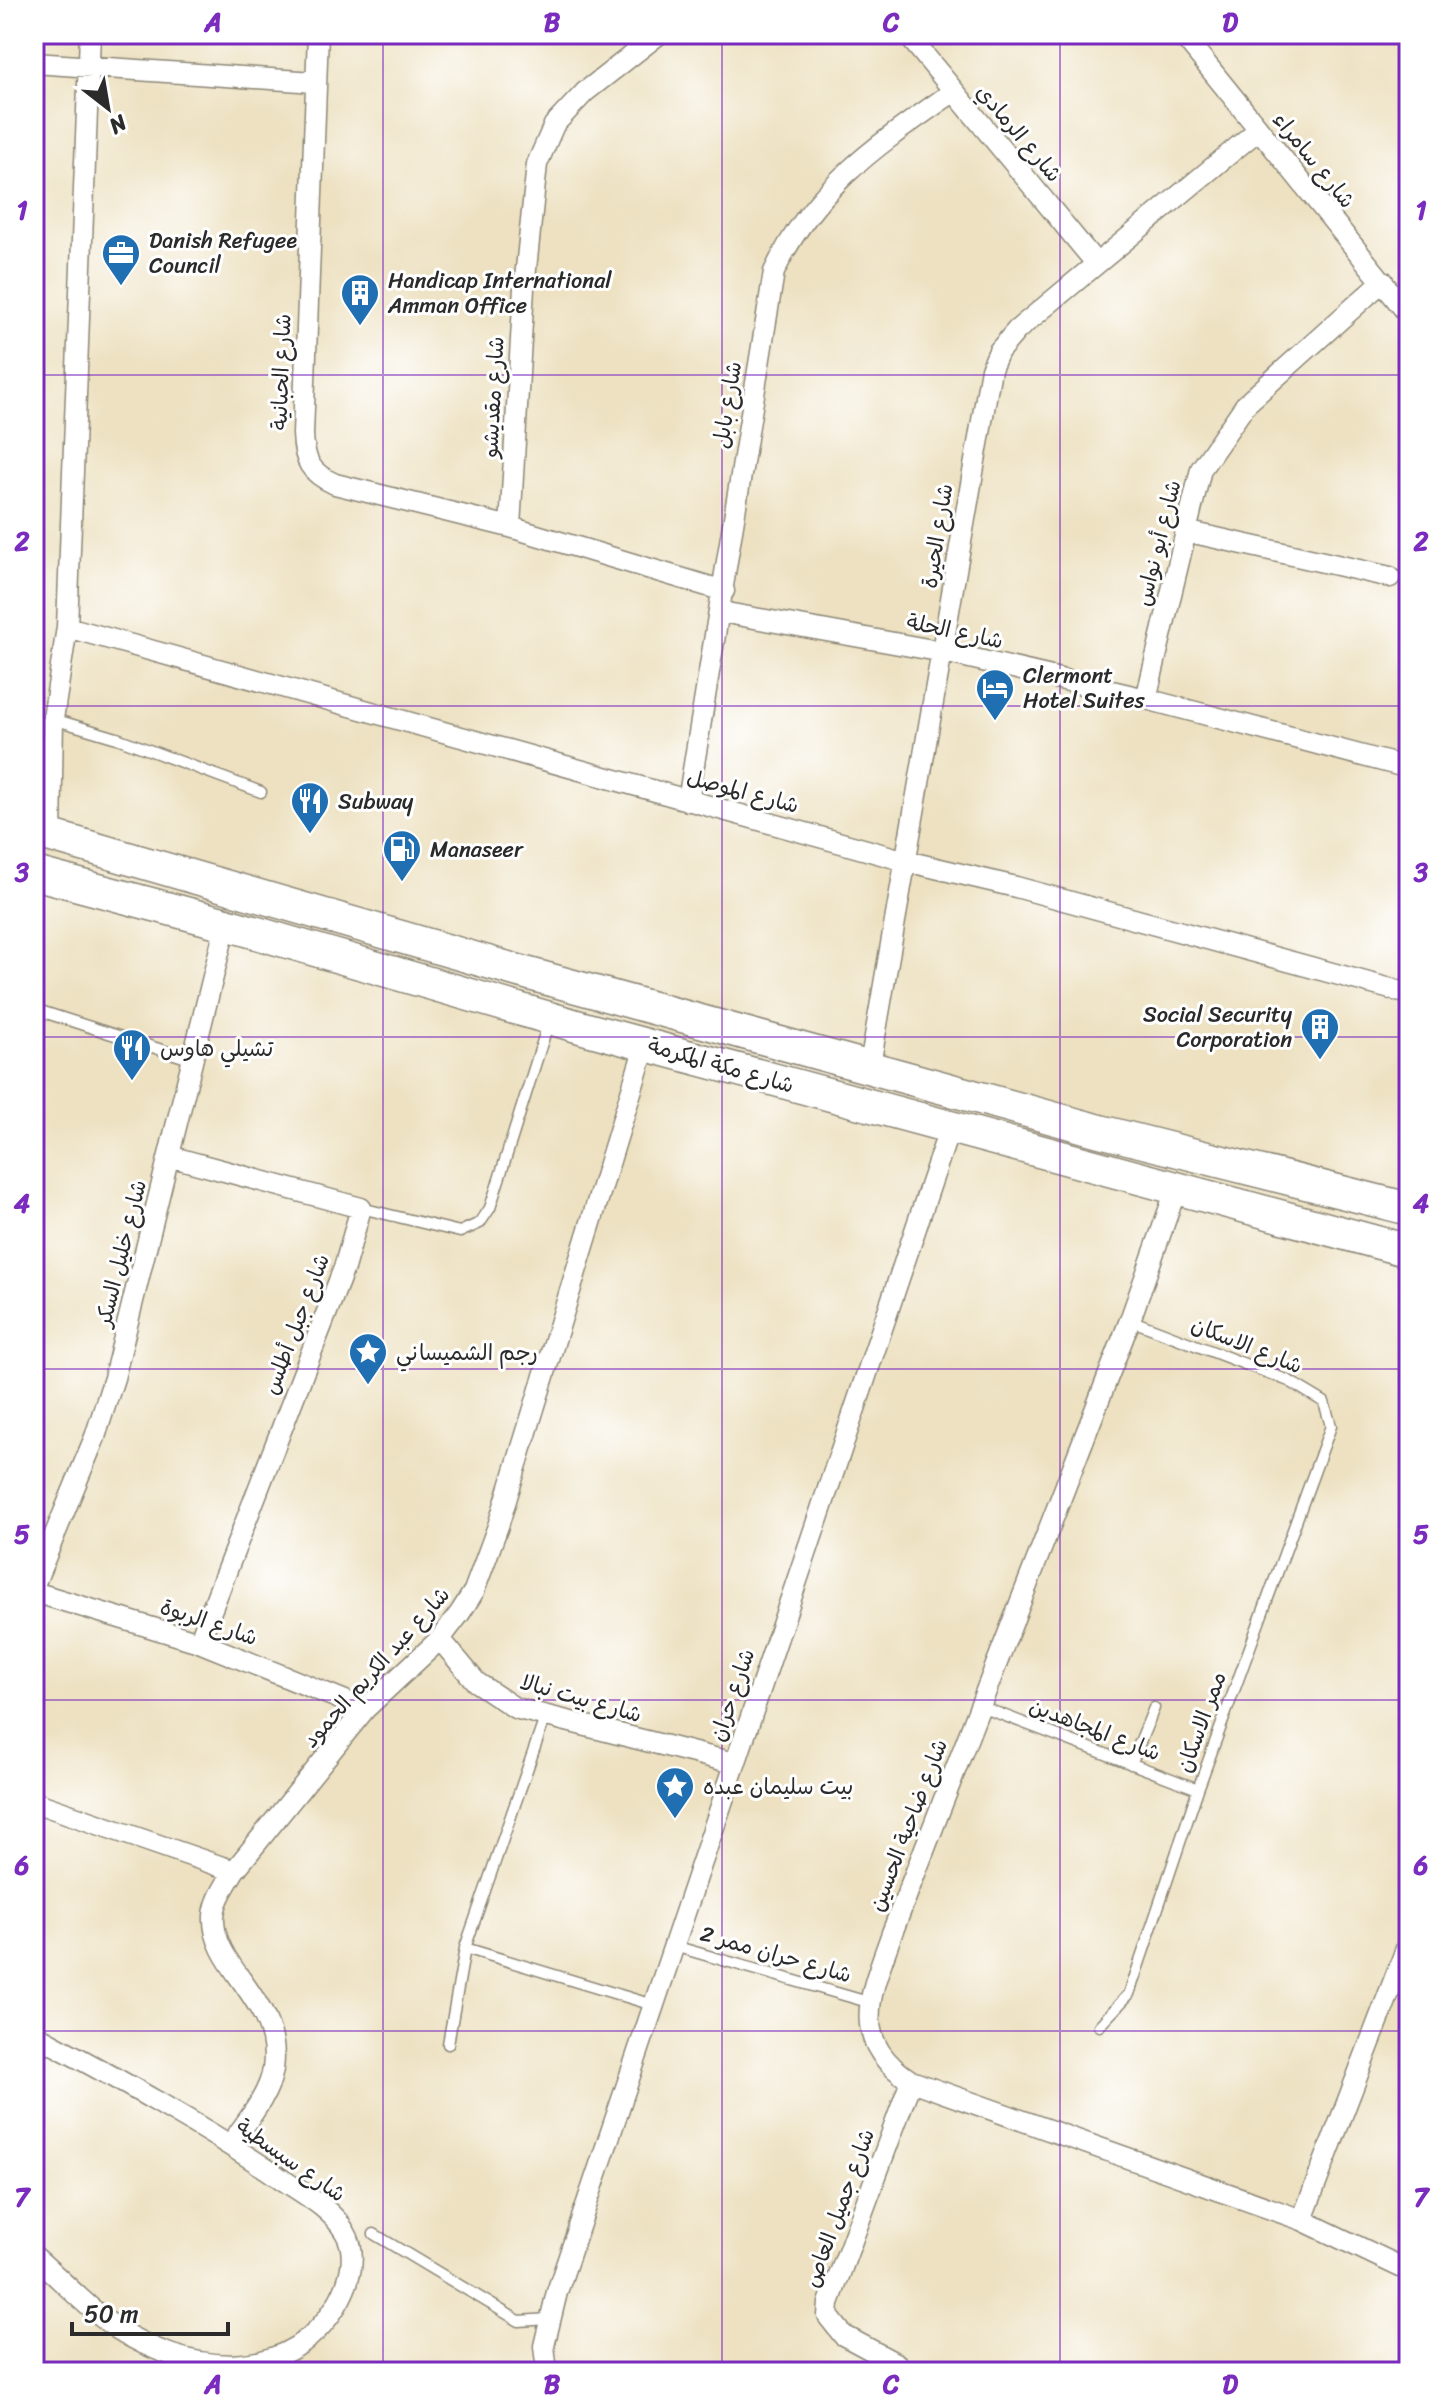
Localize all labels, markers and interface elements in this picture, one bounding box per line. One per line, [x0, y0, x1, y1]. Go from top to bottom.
text: A [203, 0, 222, 45]
text: B [544, 0, 561, 45]
text: C [882, 0, 900, 45]
text: D [1222, 0, 1238, 45]
north arrow [68, 68, 148, 148]
street label: شارع الرمادي [966, 75, 1072, 191]
street label: شارع سامراء [1262, 103, 1366, 217]
text: N [101, 104, 135, 146]
text: 1 [16, 187, 28, 233]
text: 1 [1415, 187, 1427, 233]
place label: Danish Refugee Council [149, 221, 297, 285]
office icon: Danish Refugee Council [100, 232, 142, 287]
place label: Handicap International Amman Office [387, 261, 612, 325]
building icon: Handicap International Amman Office [339, 272, 381, 327]
street label: شارع الحبانية [259, 313, 303, 431]
street label: شارع مقديشو [470, 335, 516, 461]
street label: شارع بابل [701, 358, 753, 452]
street label: شارع أبو نواس [1123, 476, 1193, 610]
street label: شارع الحيرة [909, 481, 965, 591]
text: 2 [13, 518, 30, 564]
text: 2 [1412, 518, 1429, 564]
street label: شارع الحلة [903, 602, 1007, 660]
place label: Clermont Hotel Suites [1023, 656, 1146, 720]
hotel icon: Clermont Hotel Suites [974, 667, 1016, 722]
street label: شارع الموصل [682, 757, 804, 825]
restaurant icon: Subway [289, 780, 331, 835]
place label: Subway [338, 782, 414, 821]
fuel station icon: Manaseer [381, 828, 423, 883]
place label: Manaseer [430, 830, 524, 869]
text: 3 [14, 849, 30, 895]
text: 3 [1413, 849, 1429, 895]
place label: Social Security Corporation [1143, 995, 1293, 1059]
building icon: Social Security Corporation [1299, 1006, 1341, 1061]
street label: شارع مكة المكرمة [643, 1025, 799, 1105]
restaurant icon: تشيلي هاوس [111, 1027, 153, 1082]
place label: تشيلي هاوس [160, 1029, 274, 1068]
street label: شارع خليل السكر [83, 1175, 158, 1333]
text: 4 [14, 1180, 30, 1226]
text: 4 [1413, 1180, 1429, 1226]
street label: شارع جبل أطلس [251, 1248, 341, 1400]
street label: شارع الاسكان [1185, 1305, 1309, 1385]
place icon: رجم الشميساني [347, 1331, 389, 1386]
place label: رجم الشميساني [396, 1333, 538, 1372]
text: 5 [14, 1511, 30, 1557]
text: 5 [1413, 1511, 1429, 1557]
street label: شارع عبد الكريم الحمود [292, 1577, 460, 1757]
street label: شارع الربوة [155, 1587, 263, 1657]
street label: شارع حران [698, 1643, 766, 1747]
street label: شارع بيت نبالا [516, 1662, 646, 1734]
street label: ممر الاسكان [1165, 1666, 1237, 1778]
street label: شارع المجاهدين [1023, 1686, 1167, 1772]
street label: شارع ضاحية الحسين [857, 1733, 959, 1917]
place icon: بيت سليمان عبده [654, 1765, 696, 1820]
place label: بيت سليمان عبده [703, 1767, 853, 1806]
text: 6 [14, 1842, 30, 1888]
text: 6 [1413, 1842, 1429, 1888]
street label: شارع حران ممر 2 [696, 1914, 856, 1994]
street label: شارع سبسطية [228, 2107, 354, 2213]
street label: شارع جميل العاص [792, 2123, 886, 2293]
text: 7 [15, 2174, 32, 2220]
text: 7 [1414, 2174, 1431, 2220]
scale bar [72, 2286, 228, 2336]
text: 50 m [84, 2293, 139, 2335]
text: A [203, 2361, 222, 2406]
text: B [544, 2361, 561, 2406]
text: C [882, 2361, 900, 2406]
text: D [1222, 2361, 1238, 2406]

